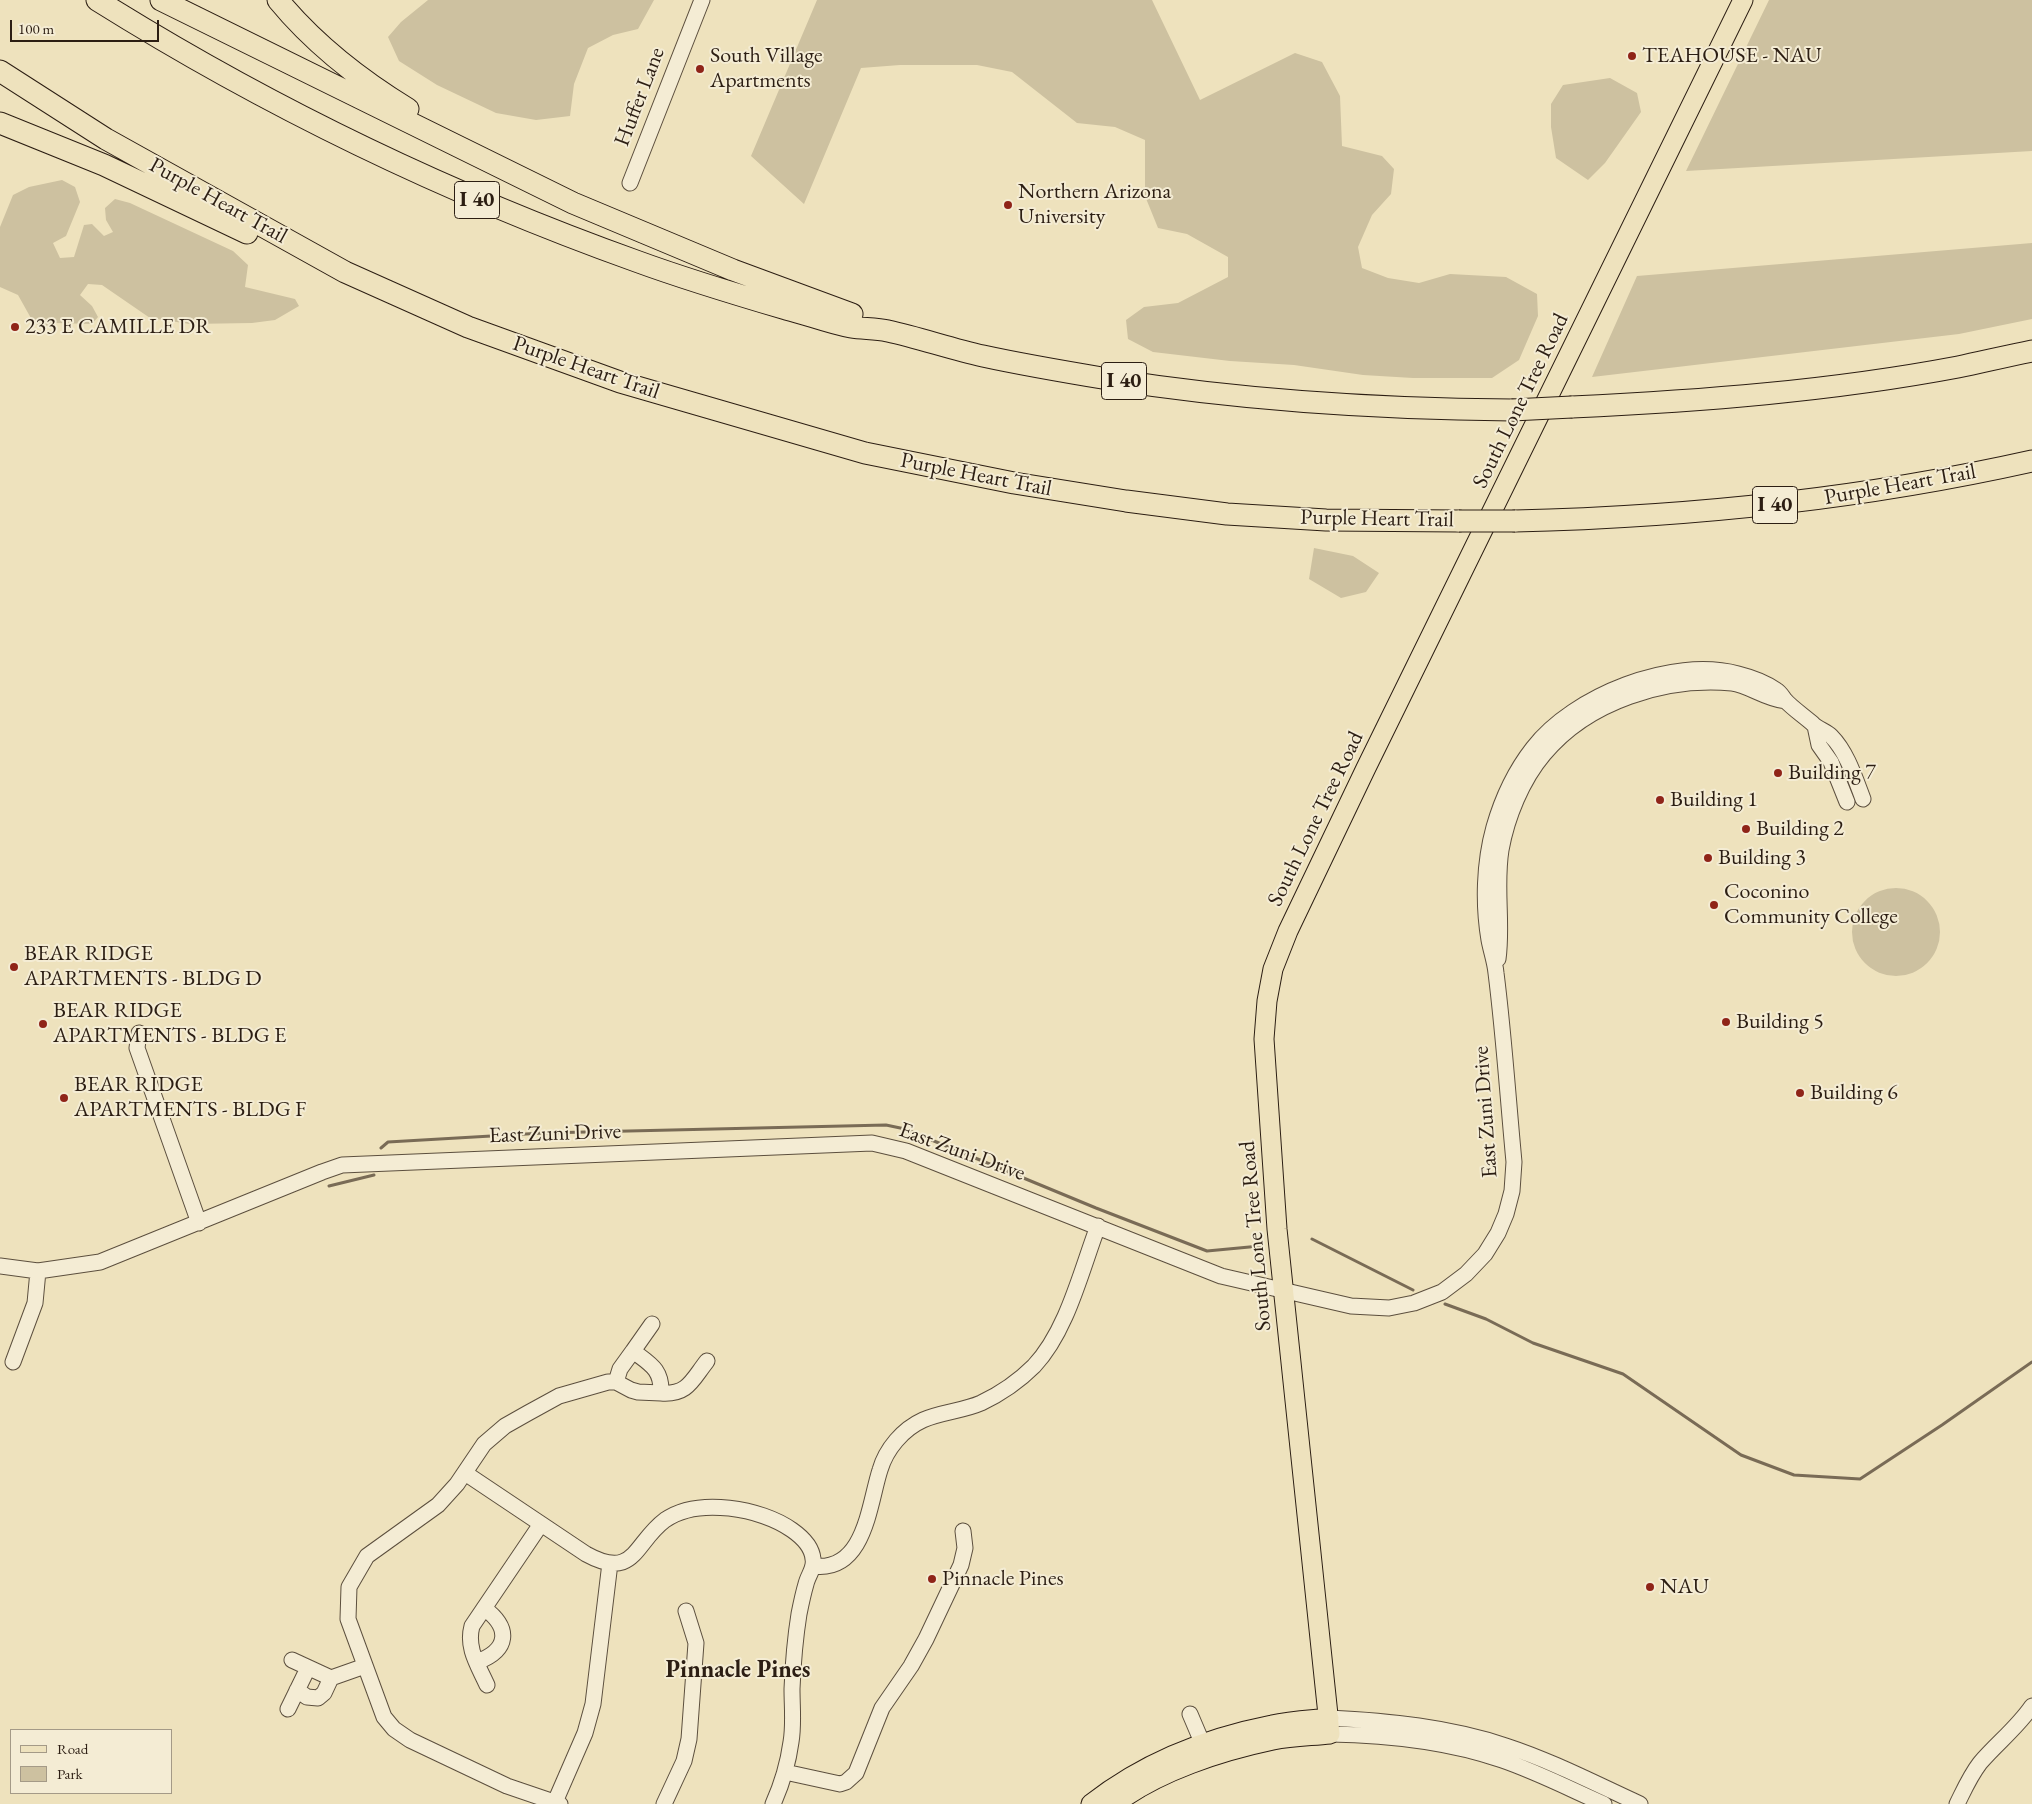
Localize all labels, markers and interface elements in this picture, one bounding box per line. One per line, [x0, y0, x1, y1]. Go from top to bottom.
scale bar [12, 10, 161, 42]
text: 100 m [18, 19, 54, 38]
place label: South Village Apartments [710, 43, 823, 94]
place label: TEAHOUSE - NAU [1642, 43, 1822, 69]
street label: Huffer Lane [609, 44, 671, 150]
marker: TEAHOUSE - NAU [1626, 50, 1638, 62]
marker: South Village Apartments [694, 63, 706, 75]
street label: Purple Heart Trail [144, 152, 292, 250]
place label: Northern Arizona University [1018, 179, 1171, 230]
road number: I 40 [454, 182, 500, 218]
marker: Northern Arizona University [1002, 199, 1014, 211]
street label: South Lone Tree Road [1467, 309, 1575, 493]
place label: 233 E CAMILLE DR [25, 314, 211, 340]
marker: 233 E CAMILLE DR [9, 321, 21, 333]
street label: Purple Heart Trail [509, 331, 663, 405]
road number: I 40 [1102, 362, 1146, 400]
street label: Purple Heart Trail [898, 447, 1054, 503]
street label: Purple Heart Trail [1822, 459, 1978, 511]
road number: I 40 [1752, 486, 1798, 524]
street label: Purple Heart Trail [1300, 504, 1454, 534]
street label: South Lone Tree Road [1262, 727, 1370, 911]
place label: Building 7 [1788, 760, 1876, 786]
marker: Building 7 [1772, 767, 1784, 779]
place label: Building 1 [1670, 787, 1758, 813]
marker: Building 1 [1654, 794, 1666, 806]
place label: Building 2 [1756, 816, 1844, 842]
marker: Building 2 [1740, 823, 1752, 835]
place label: Building 3 [1718, 845, 1806, 871]
marker: Building 3 [1702, 852, 1714, 864]
place label: Coconino Community College [1724, 879, 1898, 930]
marker: Coconino Community College [1708, 899, 1720, 911]
place label: BEAR RIDGE APARTMENTS - BLDG D [24, 941, 262, 992]
marker: BEAR RIDGE APARTMENTS - BLDG D [8, 961, 20, 973]
place label: BEAR RIDGE APARTMENTS - BLDG E [53, 998, 286, 1050]
place label: Building 5 [1736, 1009, 1824, 1035]
marker: Building 5 [1720, 1016, 1732, 1028]
marker: BEAR RIDGE APARTMENTS - BLDG E [37, 1018, 49, 1030]
street label: East Zuni Drive [1468, 1045, 1504, 1179]
place label: BEAR RIDGE APARTMENTS - BLDG F [74, 1072, 306, 1124]
place label: Building 6 [1810, 1080, 1898, 1106]
marker: Building 6 [1794, 1087, 1806, 1099]
marker: BEAR RIDGE APARTMENTS - BLDG F [58, 1092, 70, 1104]
street label: East Zuni Drive [895, 1117, 1029, 1187]
street label: East Zuni Drive [488, 1118, 622, 1150]
street label: South Lone Tree Road [1235, 1140, 1277, 1332]
place label: Pinnacle Pines [942, 1566, 1064, 1592]
marker: Pinnacle Pines [926, 1573, 938, 1585]
place label: NAU [1660, 1574, 1709, 1600]
marker: NAU [1644, 1581, 1656, 1593]
district label: Pinnacle Pines [665, 1656, 811, 1684]
legend [10, 1729, 172, 1794]
text: Road [57, 1739, 88, 1758]
text: Park [57, 1764, 83, 1783]

